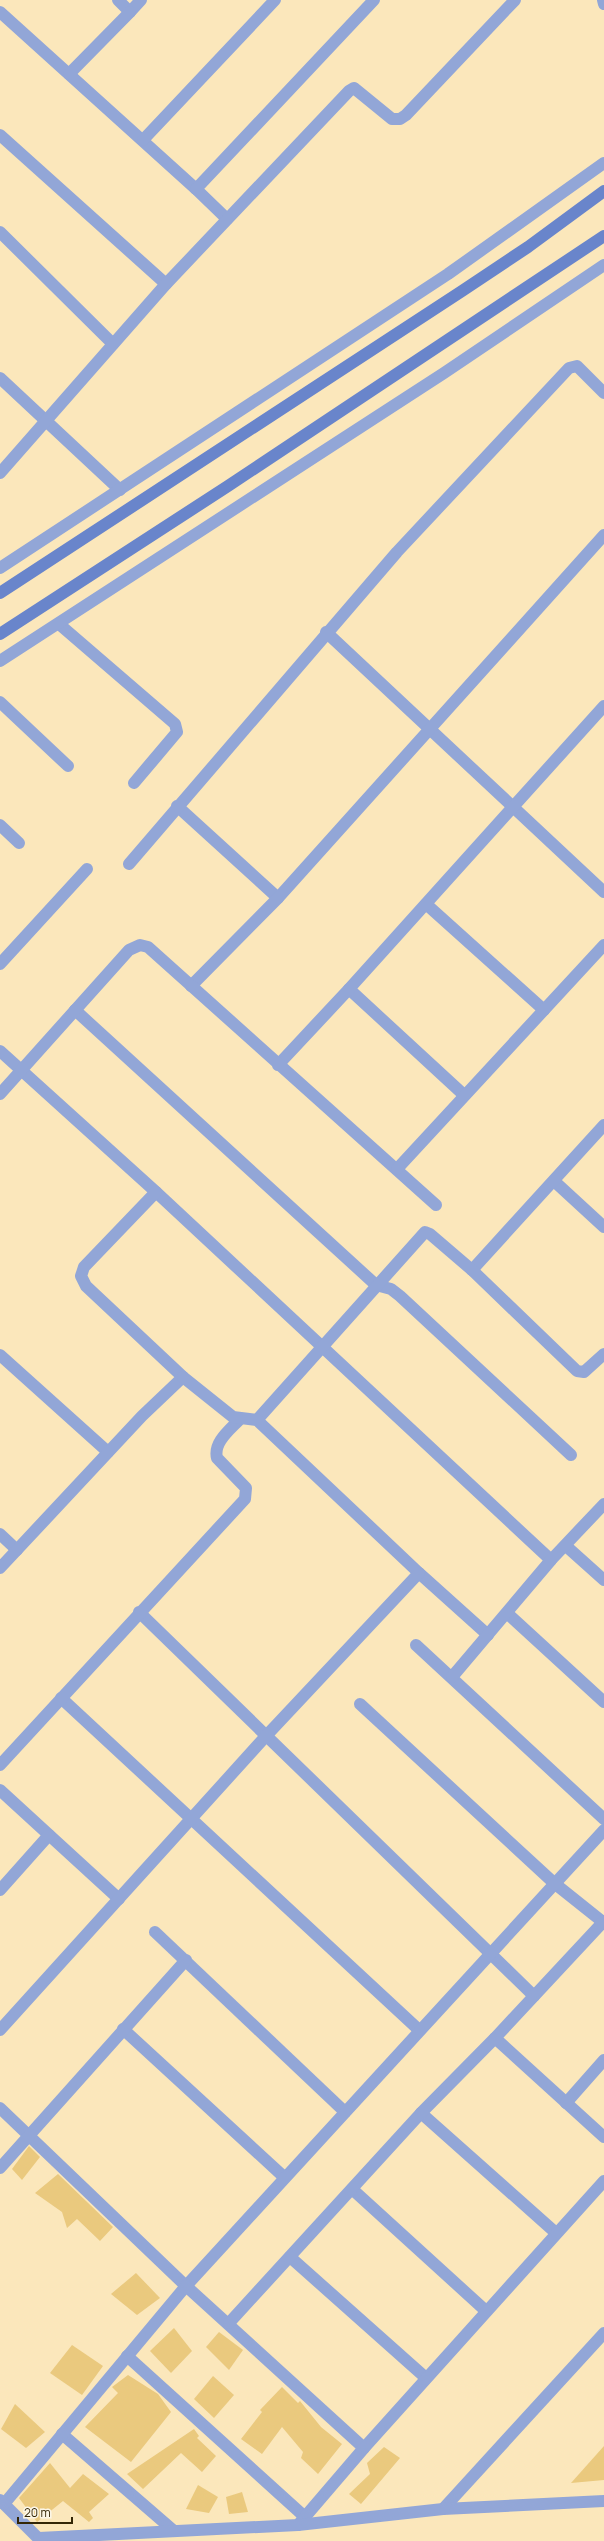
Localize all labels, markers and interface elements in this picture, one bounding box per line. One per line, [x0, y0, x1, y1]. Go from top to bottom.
scale bar [18, 2499, 72, 2525]
text: 20 m [24, 2504, 51, 2521]

